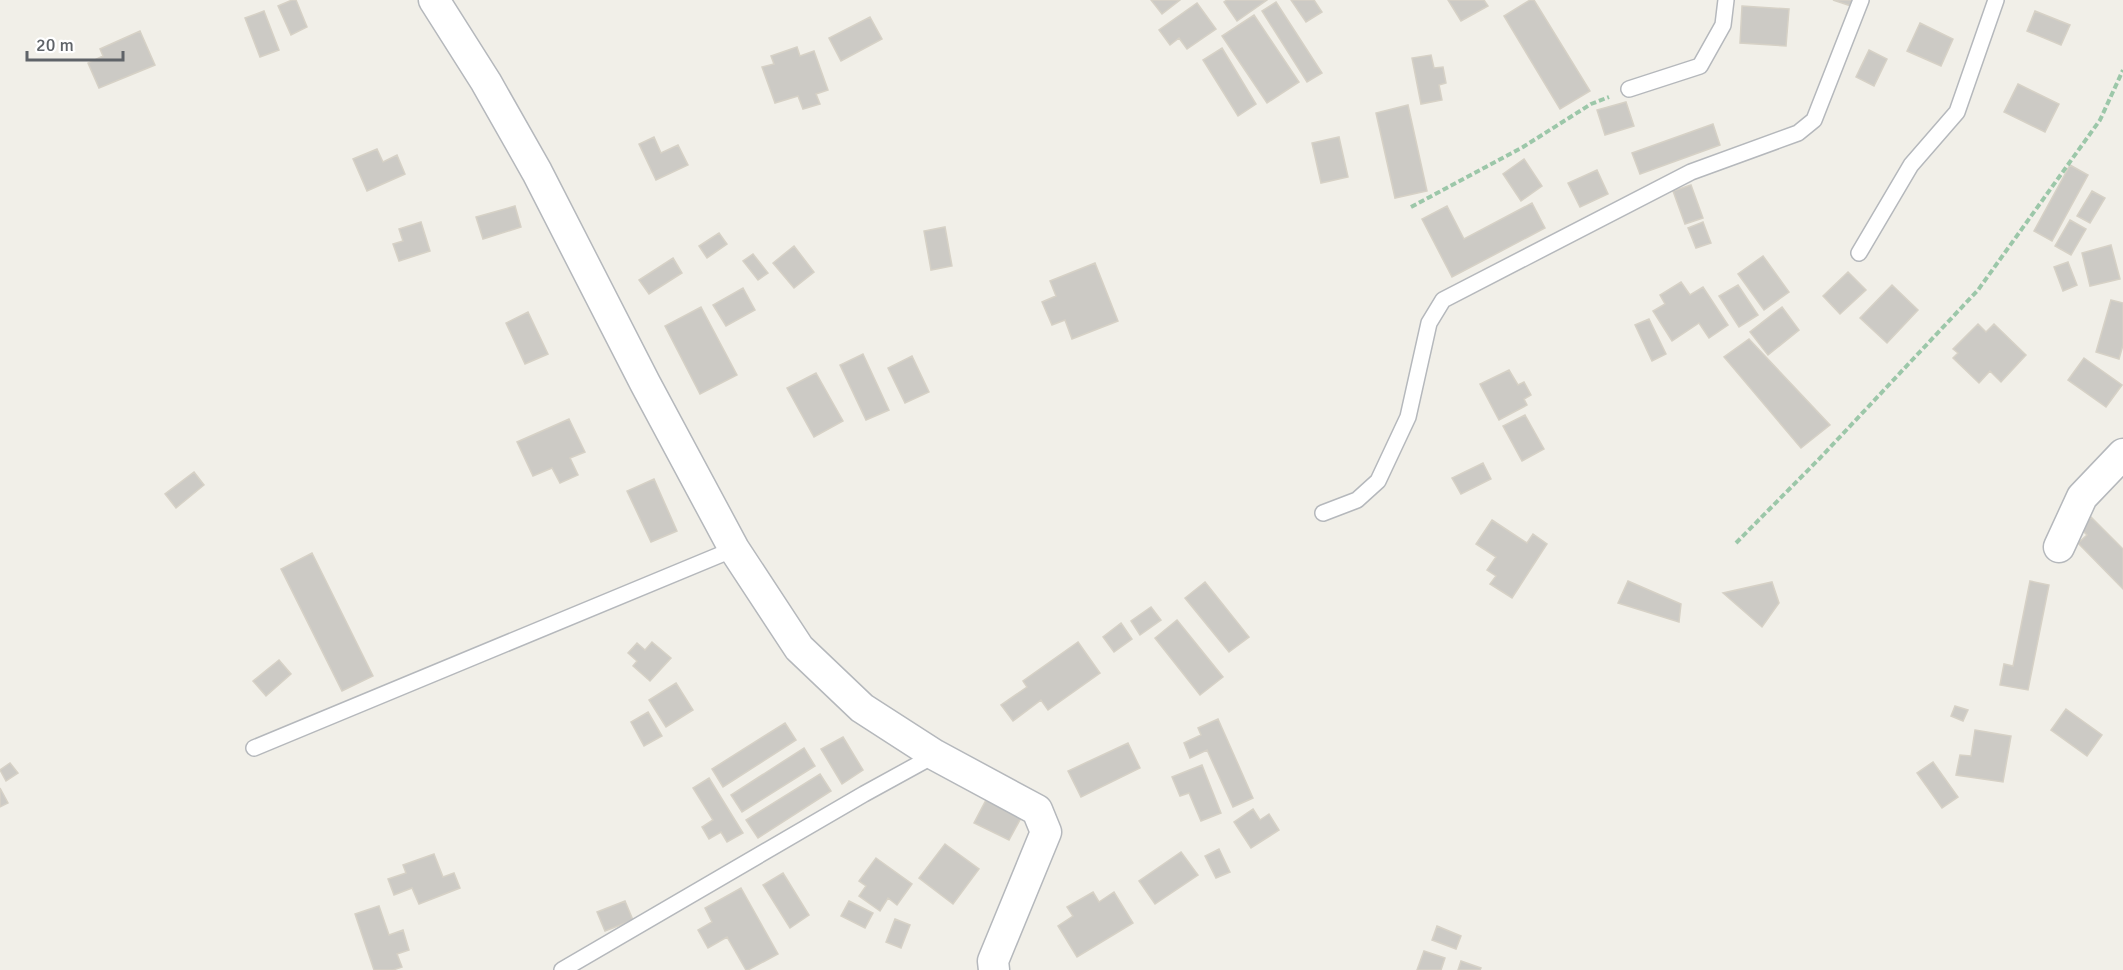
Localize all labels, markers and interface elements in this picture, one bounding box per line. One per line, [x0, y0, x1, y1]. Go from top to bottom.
scale bar [27, 24, 123, 62]
text: 20 m [36, 34, 74, 56]

